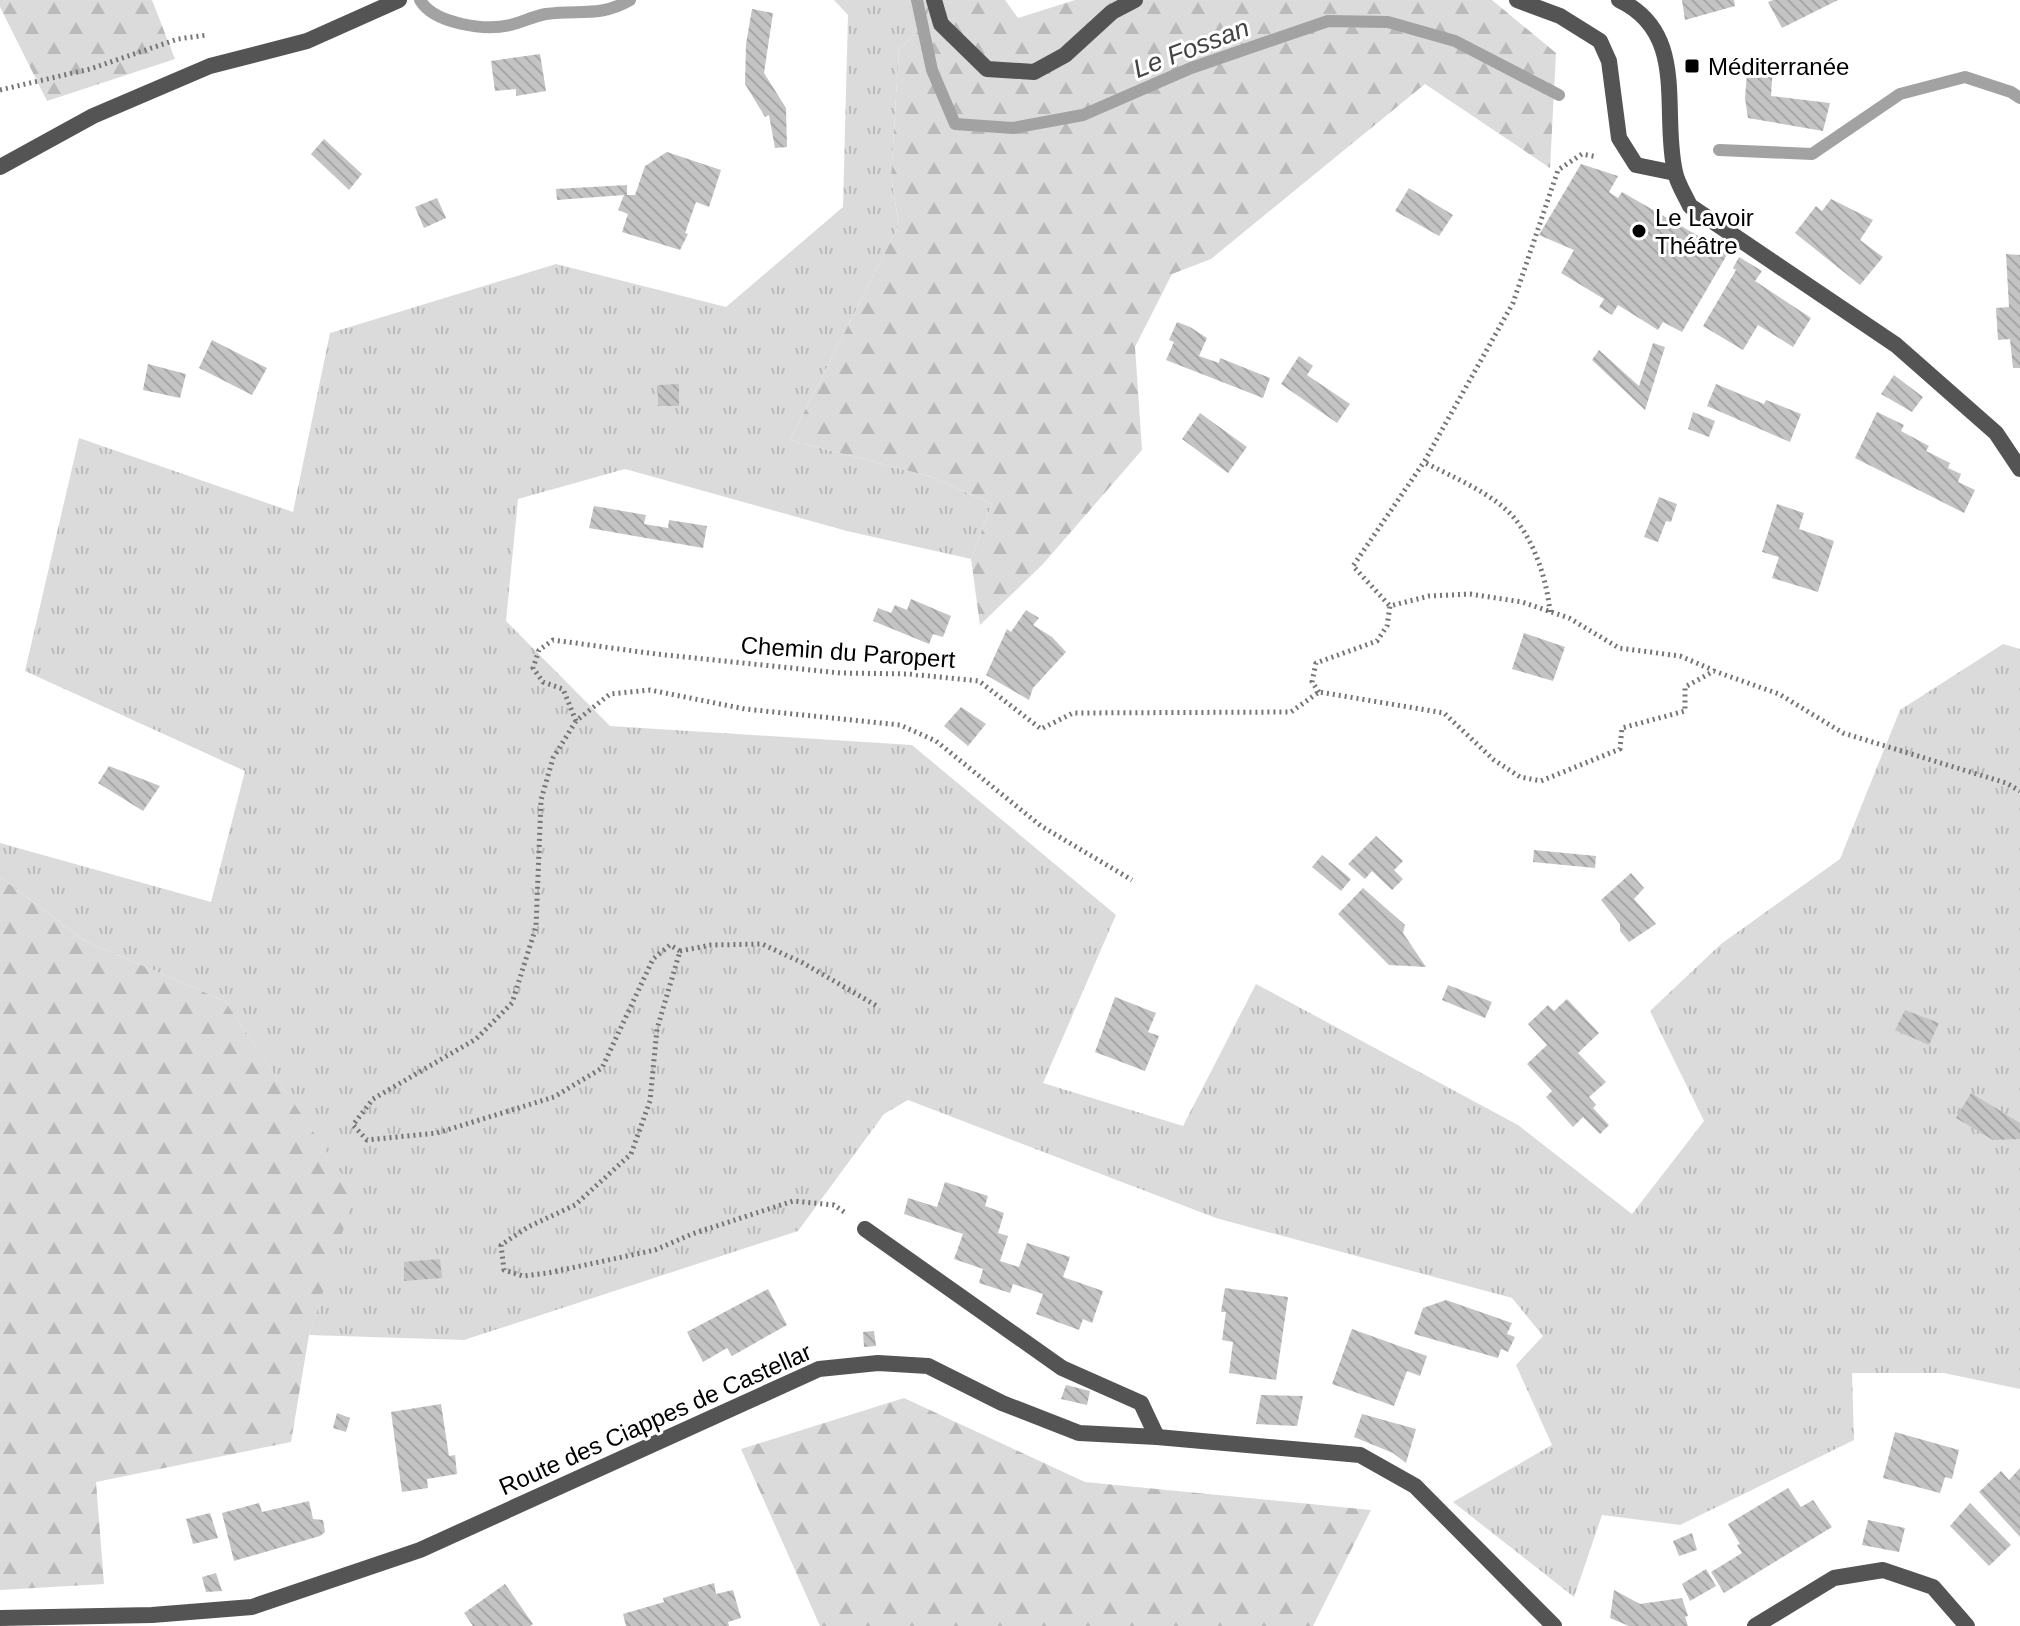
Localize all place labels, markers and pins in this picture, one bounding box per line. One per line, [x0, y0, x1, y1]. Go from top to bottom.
place label: Méditerranée [1708, 53, 1849, 80]
marker: Méditerranée [1683, 57, 1701, 75]
place label: Le Lavoir Théâtre [1655, 204, 1754, 259]
marker: Le Lavoir Théâtre [1630, 222, 1648, 240]

